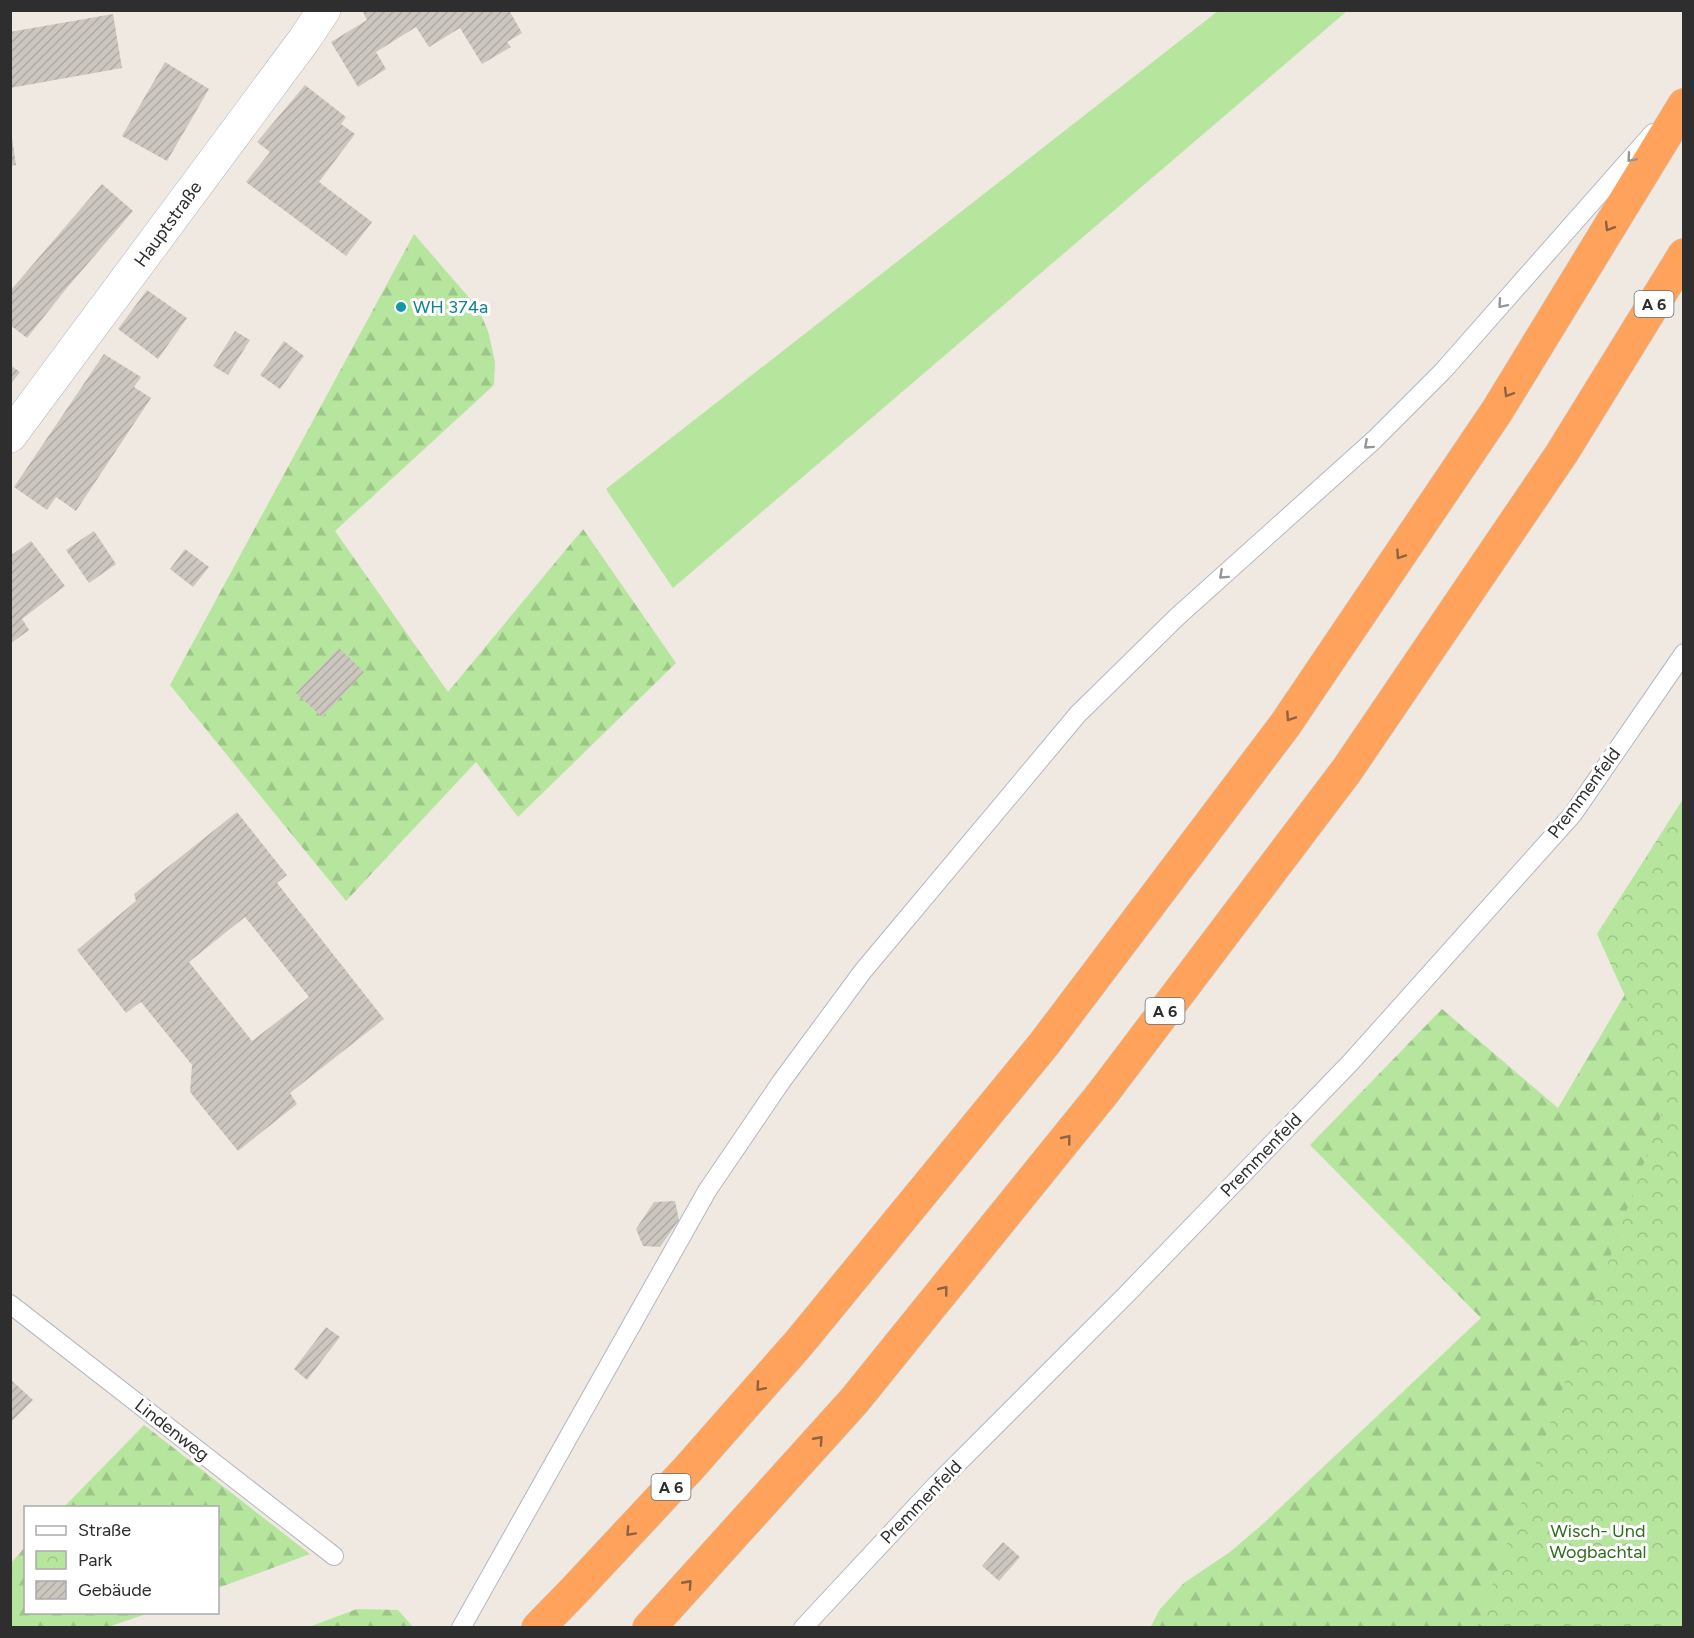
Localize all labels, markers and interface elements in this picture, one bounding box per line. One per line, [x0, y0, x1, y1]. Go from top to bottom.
one-way arrow [1627, 151, 1638, 161]
street label: Hauptstraße [130, 177, 207, 271]
one-way arrow [1605, 221, 1617, 231]
road number: A 6 [1634, 291, 1674, 317]
place label: WH 374a [413, 296, 488, 318]
one-way arrow [1498, 297, 1509, 308]
marker: WH 374a [394, 300, 408, 314]
one-way arrow [1504, 387, 1515, 397]
one-way arrow [1364, 438, 1374, 449]
one-way arrow [1395, 549, 1407, 559]
one-way arrow [1219, 568, 1229, 579]
one-way arrow [1286, 710, 1297, 721]
street label: Premmenfeld [1543, 743, 1625, 843]
road number: A 6 [1146, 998, 1184, 1024]
street label: Premmenfeld [1216, 1109, 1306, 1201]
one-way arrow [1059, 1134, 1070, 1145]
one-way arrow [937, 1286, 948, 1297]
one-way arrow [756, 1380, 767, 1391]
street label: Lindenweg [130, 1394, 214, 1466]
one-way arrow [812, 1436, 823, 1447]
street label: Premmenfeld [876, 1456, 966, 1548]
road number: A 6 [652, 1474, 690, 1500]
legend [24, 1506, 219, 1614]
text: Straße [78, 1519, 131, 1541]
park label: Wisch- Und Wogbachtal [1550, 1520, 1646, 1563]
one-way arrow [626, 1524, 637, 1535]
text: Park [78, 1549, 113, 1571]
text: Gebäude [78, 1579, 152, 1601]
one-way arrow [681, 1581, 692, 1591]

